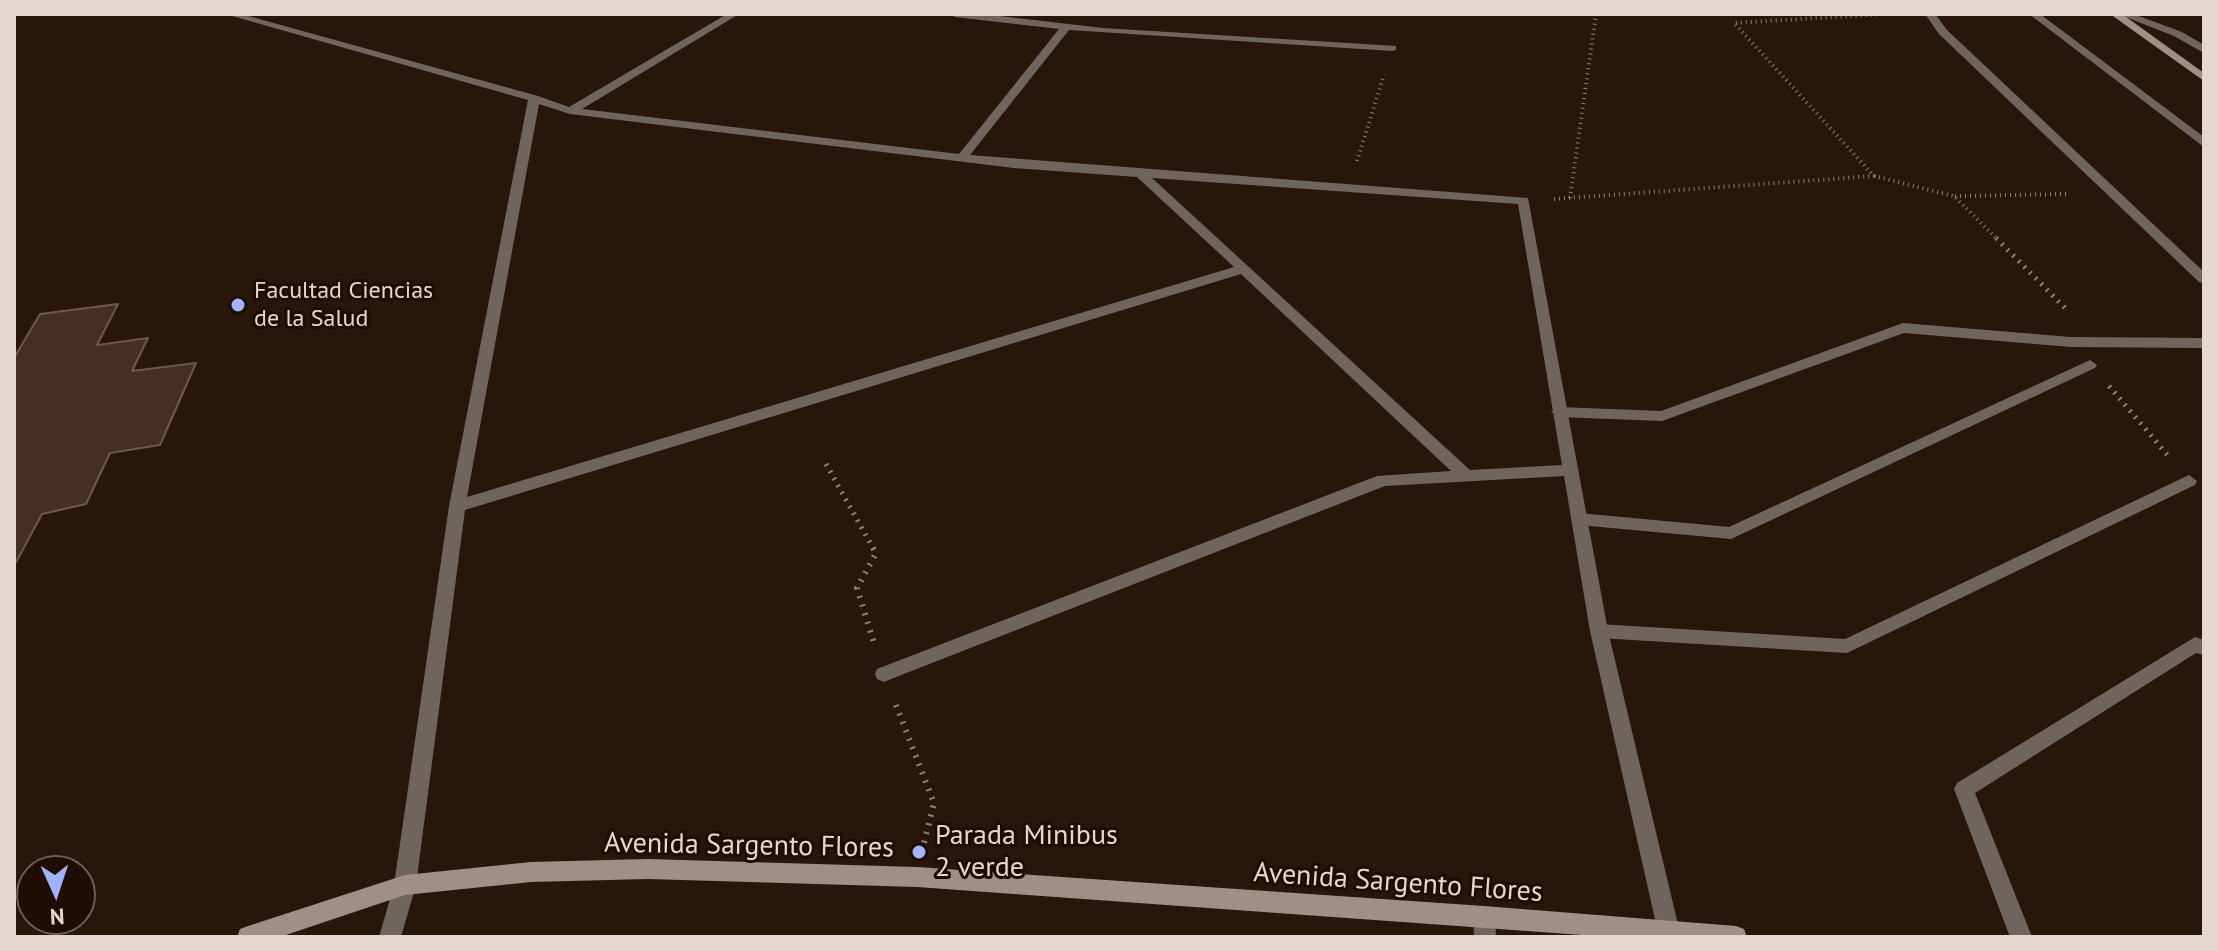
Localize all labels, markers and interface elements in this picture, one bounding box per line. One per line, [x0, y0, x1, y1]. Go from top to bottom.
place label: Facultad Ciencias de la Salud [254, 277, 433, 333]
marker: Facultad Ciencias de la Salud [229, 296, 247, 314]
place label: Parada Minibus 2 verde [935, 819, 1118, 885]
street label: Avenida Sargento Flores [604, 827, 894, 865]
marker: Parada Minibus 2 verde [910, 843, 928, 861]
north arrow [16, 855, 96, 935]
street label: Avenida Sargento Flores [1252, 856, 1544, 910]
text: N [49, 903, 65, 931]

